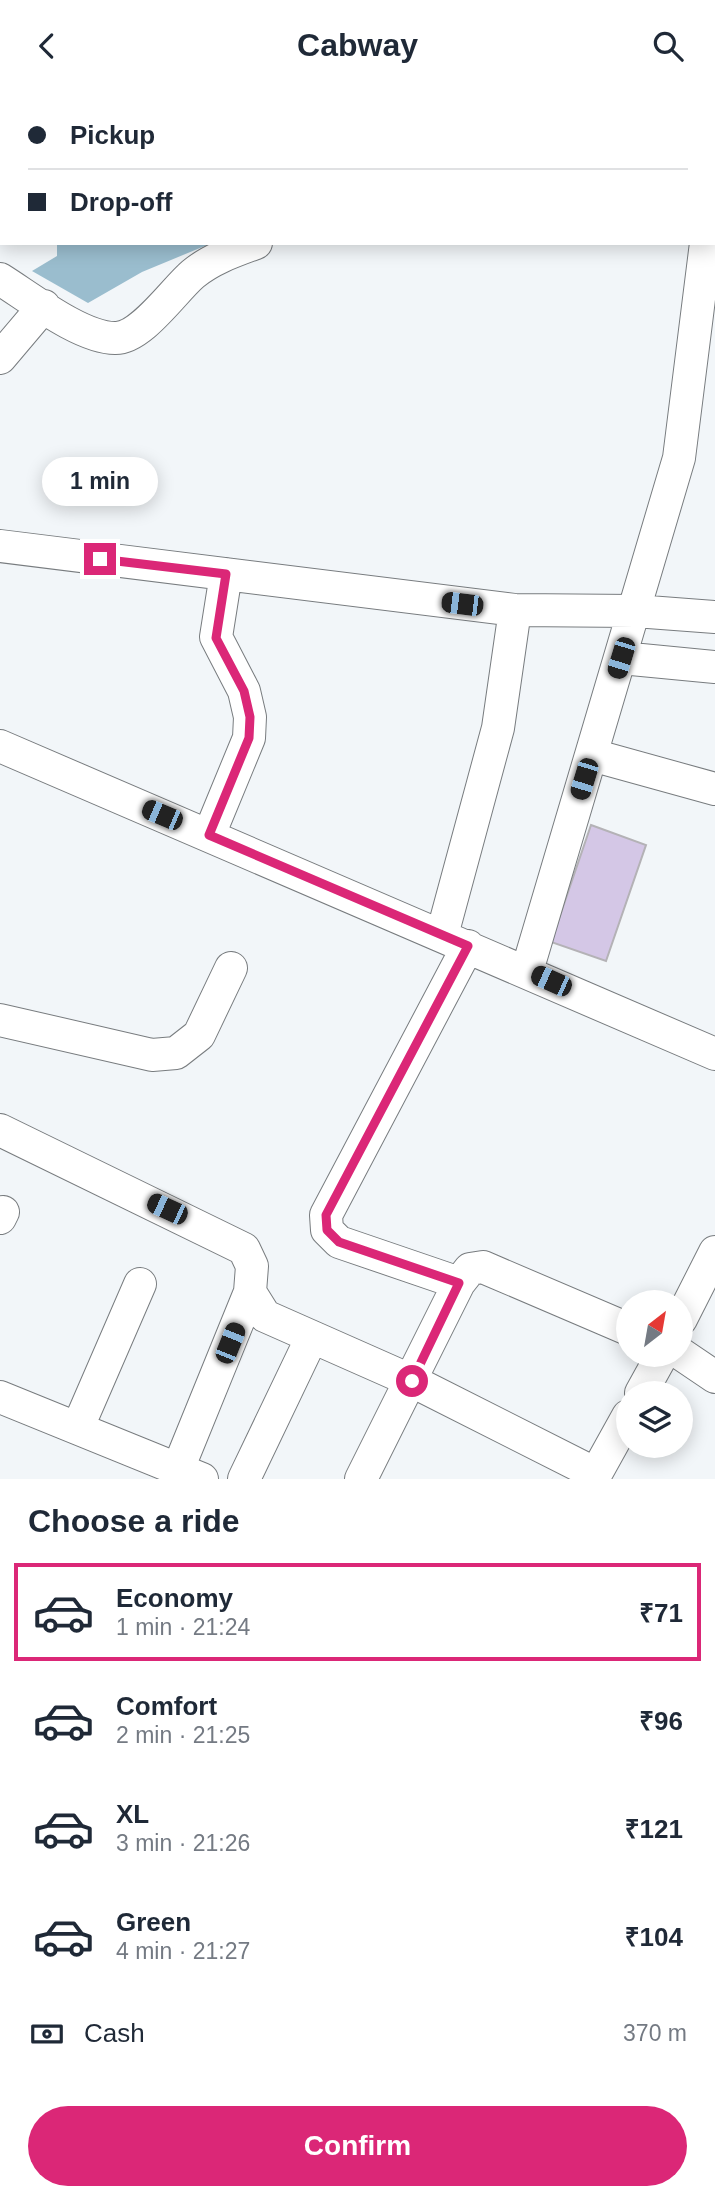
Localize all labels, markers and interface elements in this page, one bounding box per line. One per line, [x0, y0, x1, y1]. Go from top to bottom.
icon: back [28, 27, 66, 65]
text: Cabway [297, 27, 418, 63]
icon: search [649, 27, 687, 65]
text: Pickup [70, 120, 155, 150]
text: Drop-off [70, 187, 173, 217]
callout: 1 min [42, 457, 158, 507]
text: 1 min [70, 468, 130, 494]
route end [84, 543, 116, 575]
car [440, 591, 485, 617]
car [605, 635, 638, 681]
car [568, 756, 601, 802]
car [139, 797, 186, 833]
car [528, 963, 575, 999]
car [144, 1191, 191, 1227]
north arrow [616, 1290, 693, 1367]
map controls [616, 1290, 693, 1458]
car [213, 1320, 248, 1366]
route start [396, 1365, 428, 1397]
button: layers [616, 1381, 693, 1458]
text: Choose a ride [28, 1503, 240, 1539]
icon: car [32, 1581, 95, 1644]
text: Economy [116, 1583, 233, 1613]
text: ₹71 [639, 1598, 683, 1628]
text: 1 min · 21:24 [116, 1614, 250, 1640]
icon: car [32, 1689, 95, 1752]
text: Comfort [116, 1691, 217, 1721]
text: ₹96 [639, 1706, 683, 1736]
text: 2 min · 21:25 [116, 1722, 250, 1748]
icon: car [32, 1797, 95, 1860]
text: XL [116, 1799, 149, 1829]
text: ₹121 [625, 1814, 683, 1844]
text: 3 min · 21:26 [116, 1830, 250, 1856]
icon: car [32, 1905, 95, 1968]
text: Green [116, 1907, 191, 1937]
text: ₹104 [625, 1922, 683, 1952]
text: 4 min · 21:27 [116, 1938, 250, 1964]
icon: cash [28, 2015, 66, 2053]
text: Cash [84, 2018, 145, 2048]
text: 370 m [623, 2020, 687, 2046]
button: Confirm [28, 2106, 687, 2186]

